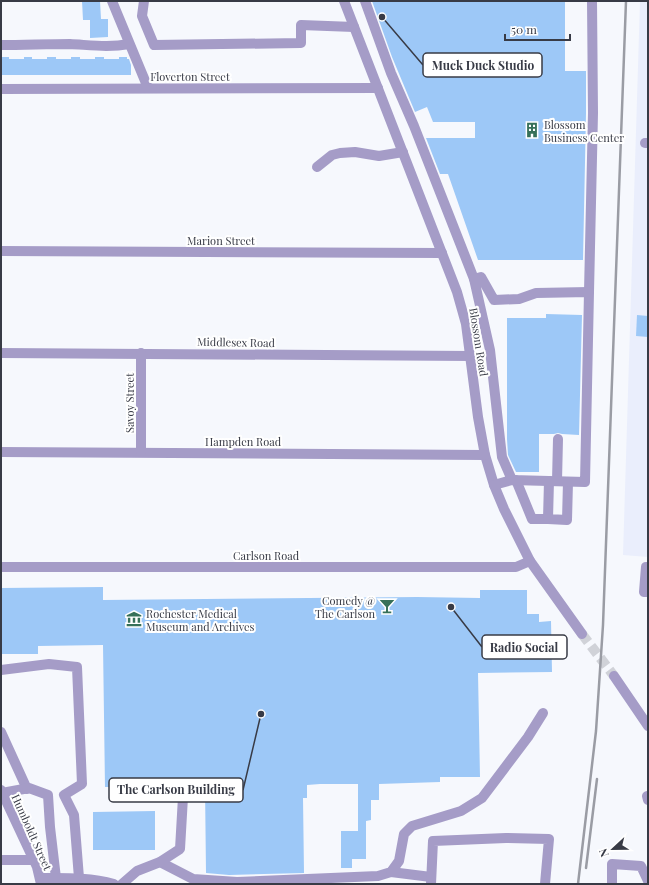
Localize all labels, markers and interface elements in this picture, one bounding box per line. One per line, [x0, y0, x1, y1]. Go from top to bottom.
scale bar [505, 16, 570, 42]
text: 50 m [511, 21, 537, 37]
callout: Muck Duck Studio [423, 53, 542, 77]
text: Muck Duck Studio [432, 57, 534, 73]
street label: Floverton Street [150, 69, 230, 84]
place label: Blossom Business Center [544, 117, 624, 145]
building icon: Blossom Business Center [523, 121, 541, 139]
street label: Marion Street [187, 233, 255, 248]
street label: Blossom Road [466, 307, 492, 378]
street label: Middlesex Road [197, 334, 276, 350]
street label: Savoy Street [122, 373, 137, 433]
street label: Hampden Road [205, 434, 282, 449]
street label: Carlson Road [233, 548, 300, 563]
place label: Comedy @ The Carlson [315, 593, 375, 621]
bar icon: Comedy @ The Carlson [378, 597, 396, 615]
place label: Rochester Medical Museum and Archives [146, 606, 255, 634]
museum icon: Rochester Medical Museum and Archives [125, 610, 143, 628]
callout: Radio Social [482, 635, 567, 659]
text: Radio Social [490, 639, 559, 655]
callout: The Carlson Building [109, 778, 243, 802]
text: The Carlson Building [117, 781, 235, 797]
street label: Humboldt Street [8, 792, 56, 873]
north arrow [593, 829, 633, 869]
text: N [595, 846, 612, 859]

